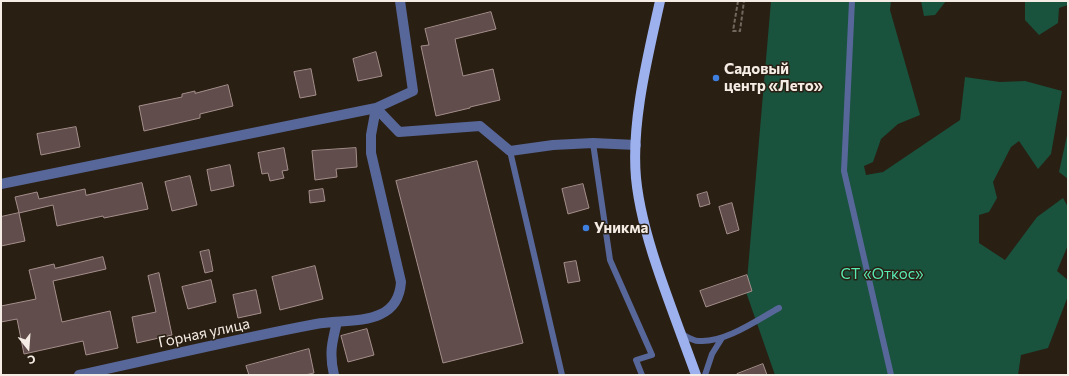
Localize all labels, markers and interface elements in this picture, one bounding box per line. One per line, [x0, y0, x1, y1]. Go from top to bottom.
place label: Садовый центр «Лето» [724, 60, 823, 95]
marker: Садовый центр «Лето» [711, 73, 721, 83]
place label: Уникма [594, 219, 648, 237]
marker: Уникма [581, 223, 591, 233]
park label: СТ «Откос» [840, 265, 924, 283]
street label: Горная улица [157, 315, 251, 351]
north arrow [8, 328, 48, 368]
text: С [26, 353, 37, 367]

